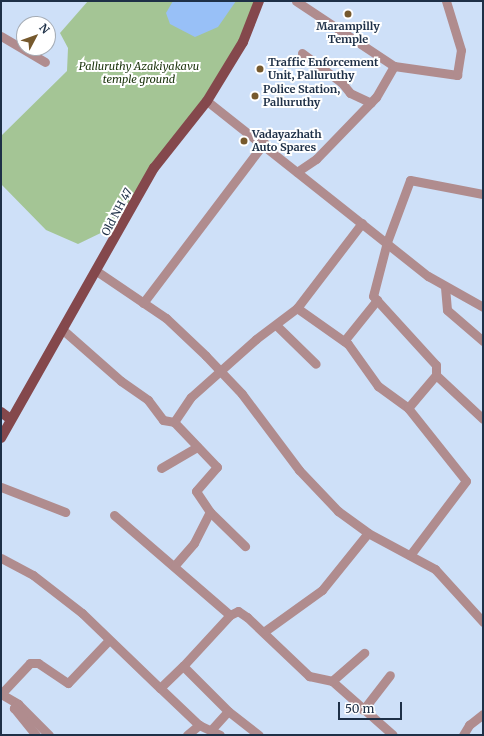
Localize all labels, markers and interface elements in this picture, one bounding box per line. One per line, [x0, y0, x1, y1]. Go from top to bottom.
marker: Marampilly Temple [343, 9, 353, 19]
north arrow [16, 16, 56, 56]
place label: Marampilly Temple [316, 20, 380, 46]
text: N [36, 21, 52, 37]
place label: Traffic Enforcement Unit, Palluruthy [268, 56, 378, 82]
park label: Palluruthy Azakiyakavu temple ground [79, 60, 199, 86]
marker: Traffic Enforcement Unit, Palluruthy [255, 64, 265, 74]
place label: Police Station, Palluruthy [263, 83, 340, 109]
marker: Police Station, Palluruthy [250, 91, 260, 101]
place label: Vadayazhath Auto Spares [252, 128, 322, 154]
marker: Vadayazhath Auto Spares [239, 136, 249, 146]
street label: Old NH 47 [99, 186, 135, 238]
scale bar [340, 694, 404, 720]
text: 50 m [345, 701, 374, 716]

